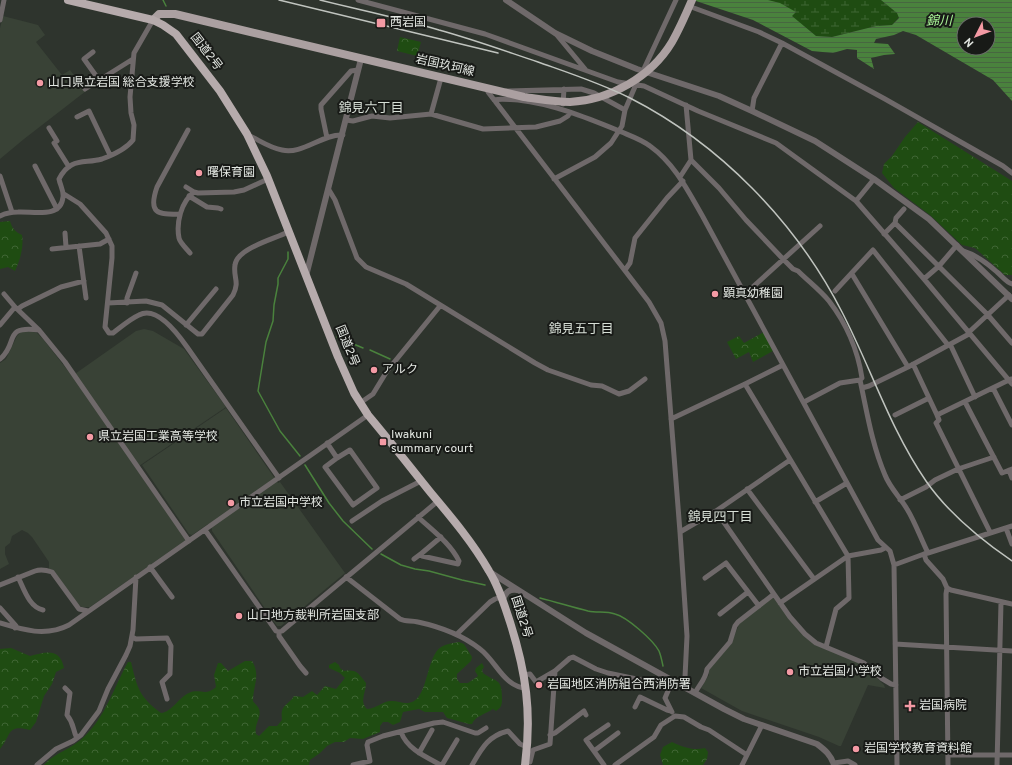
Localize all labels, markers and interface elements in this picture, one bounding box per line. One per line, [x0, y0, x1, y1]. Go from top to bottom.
water label: 錦川 [926, 14, 954, 30]
place label: 西岩国 [390, 15, 426, 31]
north arrow [956, 16, 996, 56]
marker: 西岩国 [375, 17, 387, 29]
street label: 国道2号 [186, 30, 226, 74]
text: N [961, 34, 977, 50]
street label: 岩国玖珂線 [414, 51, 476, 81]
place label: 山口県立岩国 総合支援学校 [48, 75, 195, 91]
marker: 山口県立岩国 総合支援学校 [35, 78, 45, 88]
district label: 錦見六丁目 [338, 100, 404, 117]
place label: 曙保育園 [207, 165, 255, 181]
marker: 曙保育園 [194, 168, 204, 178]
place label: 顕真幼稚園 [723, 286, 783, 302]
marker: 顕真幼稚園 [710, 289, 720, 299]
district label: 錦見五丁目 [548, 321, 614, 338]
street label: 国道2号 [331, 323, 363, 369]
place label: アルク [382, 362, 418, 378]
marker: アルク [369, 365, 379, 375]
place label: Iwakuni summary court [391, 427, 473, 457]
place label: 県立岩国工業高等学校 [98, 429, 218, 445]
marker: 県立岩国工業高等学校 [85, 432, 95, 442]
marker: Iwakuni summary court [378, 437, 388, 447]
place label: 市立岩国中学校 [239, 495, 323, 511]
marker: 市立岩国中学校 [226, 498, 236, 508]
district label: 錦見四丁目 [687, 509, 753, 526]
street label: 国道2号 [507, 594, 535, 640]
place label: 山口地方裁判所岩国支部 [247, 608, 379, 624]
marker: 山口地方裁判所岩国支部 [234, 611, 244, 621]
place label: 市立岩国小学校 [798, 664, 882, 680]
marker: 市立岩国小学校 [785, 667, 795, 677]
place label: 岩国地区消防組合西消防署 [547, 677, 691, 693]
marker: 岩国地区消防組合西消防署 [534, 680, 544, 690]
place label: 岩国病院 [919, 698, 967, 714]
marker: 岩国病院 [904, 700, 916, 712]
place label: 岩国学校教育資料館 [864, 741, 972, 757]
marker: 岩国学校教育資料館 [851, 744, 861, 754]

